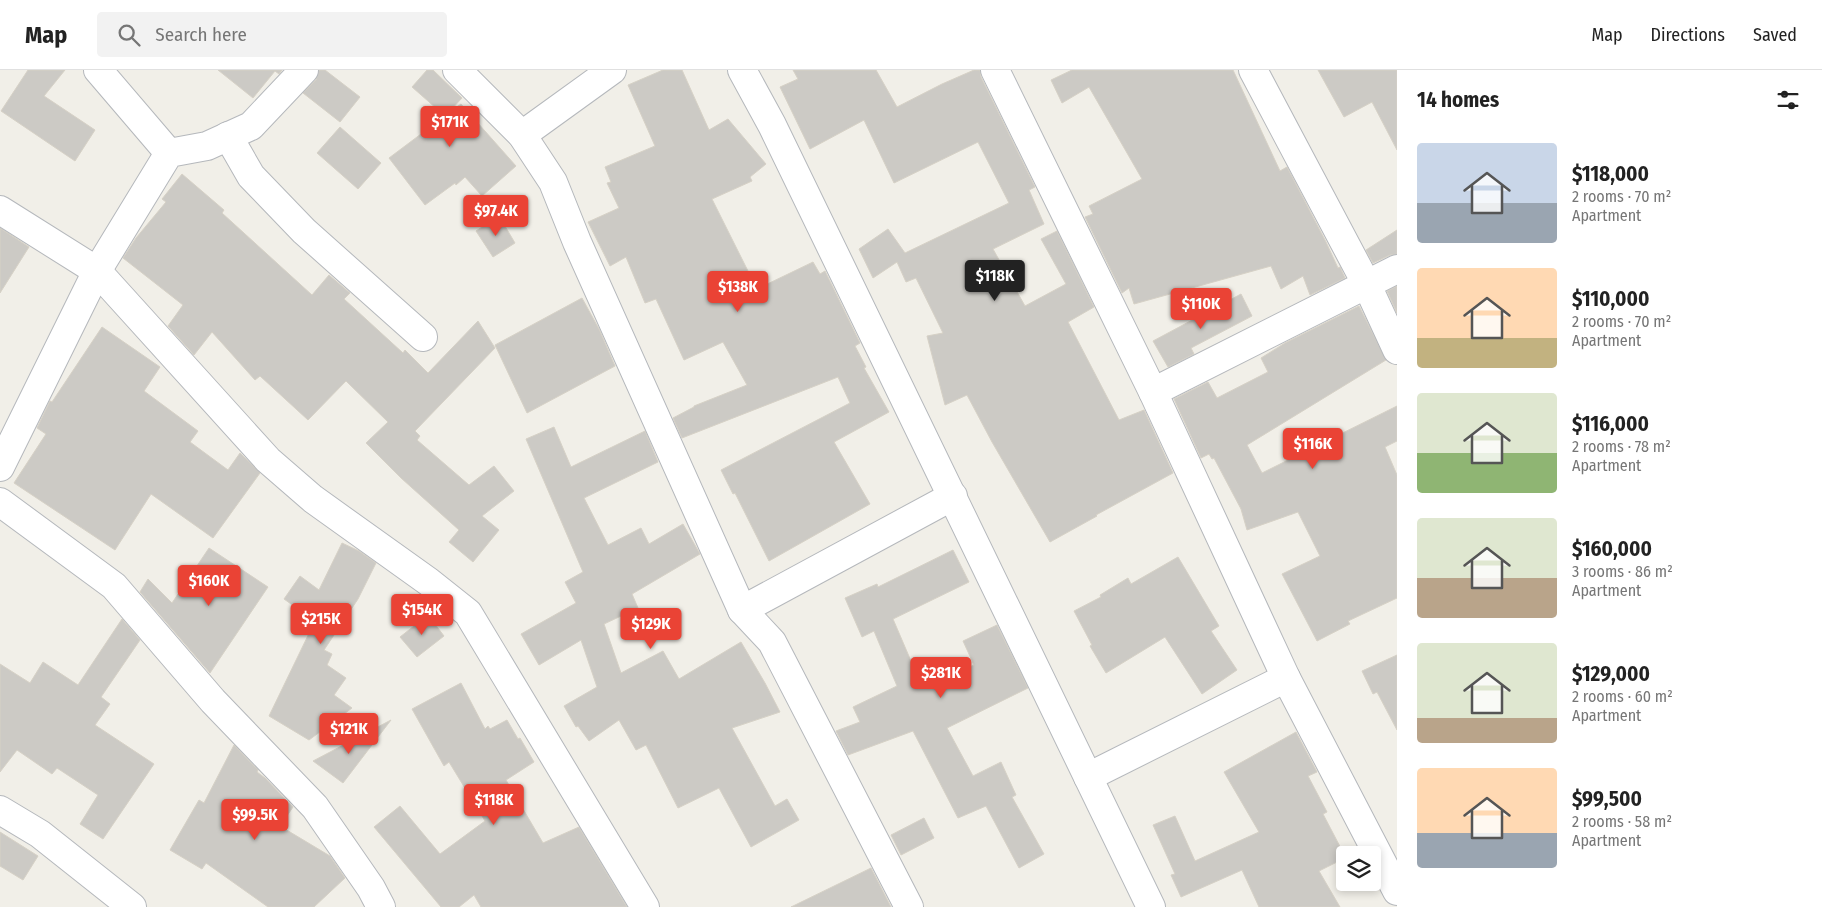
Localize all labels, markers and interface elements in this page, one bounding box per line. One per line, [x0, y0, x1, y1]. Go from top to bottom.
search box [97, 12, 447, 57]
text: Map [25, 21, 67, 49]
icon: search [115, 21, 143, 49]
text: Search here [155, 23, 247, 46]
text: Map [1591, 24, 1623, 46]
text: Directions [1651, 24, 1725, 46]
text: Saved [1753, 24, 1797, 46]
icon: filters [1774, 86, 1802, 114]
text: 14 homes [1417, 87, 1499, 113]
pin: $171K [415, 106, 485, 148]
text: $171K [432, 112, 468, 131]
text: $118,000 [1572, 161, 1649, 187]
icon: home [1457, 163, 1517, 223]
text: 2 rooms · 70 m² [1572, 187, 1671, 206]
pin: $97.4K [455, 194, 537, 237]
text: $97.4K [474, 201, 518, 220]
text: Apartment [1572, 206, 1641, 225]
pin: $118K [960, 260, 1030, 302]
text: $118K [976, 266, 1014, 285]
pin: $138K [703, 270, 773, 313]
text: $138K [718, 277, 758, 296]
text: $110,000 [1572, 286, 1649, 312]
pin: $110K [1166, 288, 1236, 330]
icon: home [1457, 288, 1517, 348]
text: $110K [1182, 294, 1220, 313]
text: 2 rooms · 70 m² [1572, 312, 1671, 331]
text: Apartment [1572, 331, 1641, 350]
text: $116,000 [1572, 411, 1649, 437]
icon: home [1457, 413, 1517, 473]
pin: $116K [1278, 428, 1348, 470]
text: $116K [1294, 434, 1332, 453]
text: 2 rooms · 78 m² [1572, 437, 1671, 456]
text: Apartment [1572, 456, 1641, 475]
text: $160,000 [1572, 536, 1652, 562]
icon: home [1457, 538, 1517, 598]
text: 3 rooms · 86 m² [1572, 562, 1673, 581]
pin: $160K [174, 564, 244, 607]
text: $160K [189, 571, 229, 590]
text: Apartment [1572, 581, 1641, 600]
pin: $154K [387, 594, 457, 636]
text: $154K [402, 600, 442, 619]
pin: $215K [286, 602, 356, 645]
pin: $129K [616, 608, 686, 650]
text: $215K [302, 609, 340, 628]
text: $129K [631, 614, 671, 633]
pin: $281K [906, 656, 976, 699]
text: $129,000 [1572, 661, 1650, 687]
text: $281K [921, 663, 961, 682]
icon: home [1457, 663, 1517, 723]
text: 2 rooms · 60 m² [1572, 687, 1673, 706]
text: Apartment [1572, 706, 1641, 725]
pin: $121K [314, 712, 384, 755]
text: $121K [330, 719, 368, 738]
pin: $118K [459, 784, 529, 826]
text: $99,500 [1572, 786, 1642, 812]
icon: home [1457, 788, 1517, 848]
text: $118K [475, 790, 513, 809]
pin: $99.5K [214, 798, 296, 841]
text: $99.5K [232, 805, 278, 824]
text: 2 rooms · 58 m² [1572, 812, 1672, 831]
text: Apartment [1572, 831, 1641, 850]
map controls [1336, 846, 1381, 891]
button: layers [1336, 846, 1381, 891]

